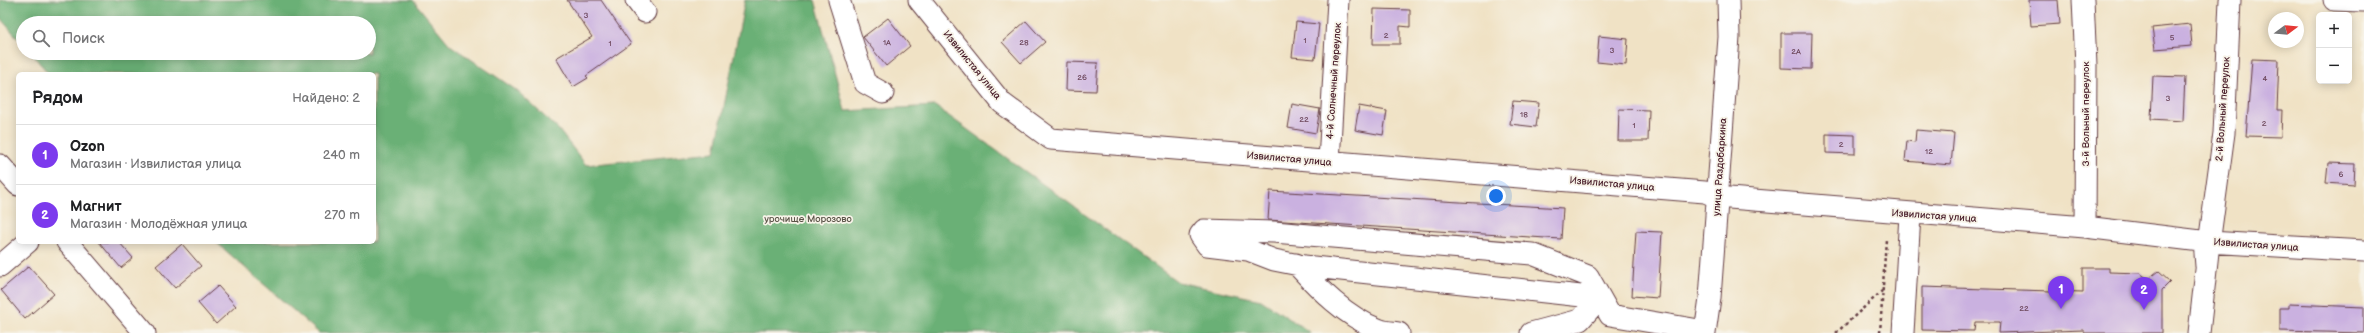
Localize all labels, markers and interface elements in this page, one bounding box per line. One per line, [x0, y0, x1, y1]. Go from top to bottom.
house number: 3 [584, 11, 589, 20]
north arrow [2268, 12, 2304, 48]
map controls [2316, 12, 2352, 84]
button: + [2316, 12, 2352, 48]
search box [16, 16, 376, 60]
street label: 4-й Солнечный переулок [1324, 22, 1344, 140]
icon: search [30, 27, 52, 49]
street label: Извилистая улица [940, 28, 1004, 102]
text: Поиск [62, 29, 105, 48]
house number: 2 [1384, 31, 1389, 40]
house number: 5 [2170, 33, 2175, 42]
house number: 1 [1303, 36, 1307, 45]
house number: 1А [883, 38, 891, 47]
house number: 28 [1019, 38, 1029, 47]
house number: 1 [608, 39, 612, 48]
house number: 3 [1610, 46, 1615, 55]
house number: 2А [1791, 47, 1801, 56]
button: − [2316, 48, 2352, 84]
street label: 2-й Вольный переулок [2213, 56, 2233, 162]
street label: 3-й Вольный переулок [2080, 61, 2092, 166]
house number: 26 [1077, 73, 1087, 82]
house number: 4 [2263, 74, 2268, 83]
text: Рядом [32, 88, 83, 108]
text: Найдено: 2 [292, 90, 360, 106]
house number: 3 [2166, 94, 2171, 103]
house number: 18 [1520, 110, 1528, 119]
house number: 22 [1299, 115, 1309, 124]
street label: улица Раздобаркина [1711, 118, 1729, 216]
house number: 2 [2262, 119, 2267, 128]
house number: 1 [1632, 121, 1636, 130]
text: Ozon [70, 137, 105, 156]
house number: 2 [1839, 140, 1844, 149]
text: 1 [42, 147, 48, 163]
text: 240 m [323, 147, 360, 163]
house number: 12 [1925, 147, 1933, 156]
street label: Извилистая улица [1246, 149, 1332, 169]
text: Магазин · Извилистая улица [70, 156, 241, 172]
house number: 6 [2339, 170, 2344, 179]
street label: Извилистая улица [1569, 174, 1655, 194]
your location [1486, 186, 1506, 206]
text: Магнит [70, 197, 122, 216]
text: 2 [41, 207, 49, 223]
text: 270 m [324, 207, 360, 223]
street label: Извилистая улица [1891, 207, 1977, 225]
park label: урочище Морозово [764, 213, 852, 225]
text: Магазин · Молодёжная улица [70, 216, 248, 232]
street label: Извилистая улица [2213, 236, 2299, 254]
pin: 1 [2048, 276, 2074, 309]
pin: 2 [2131, 277, 2157, 310]
house number: 22 [2019, 304, 2029, 313]

